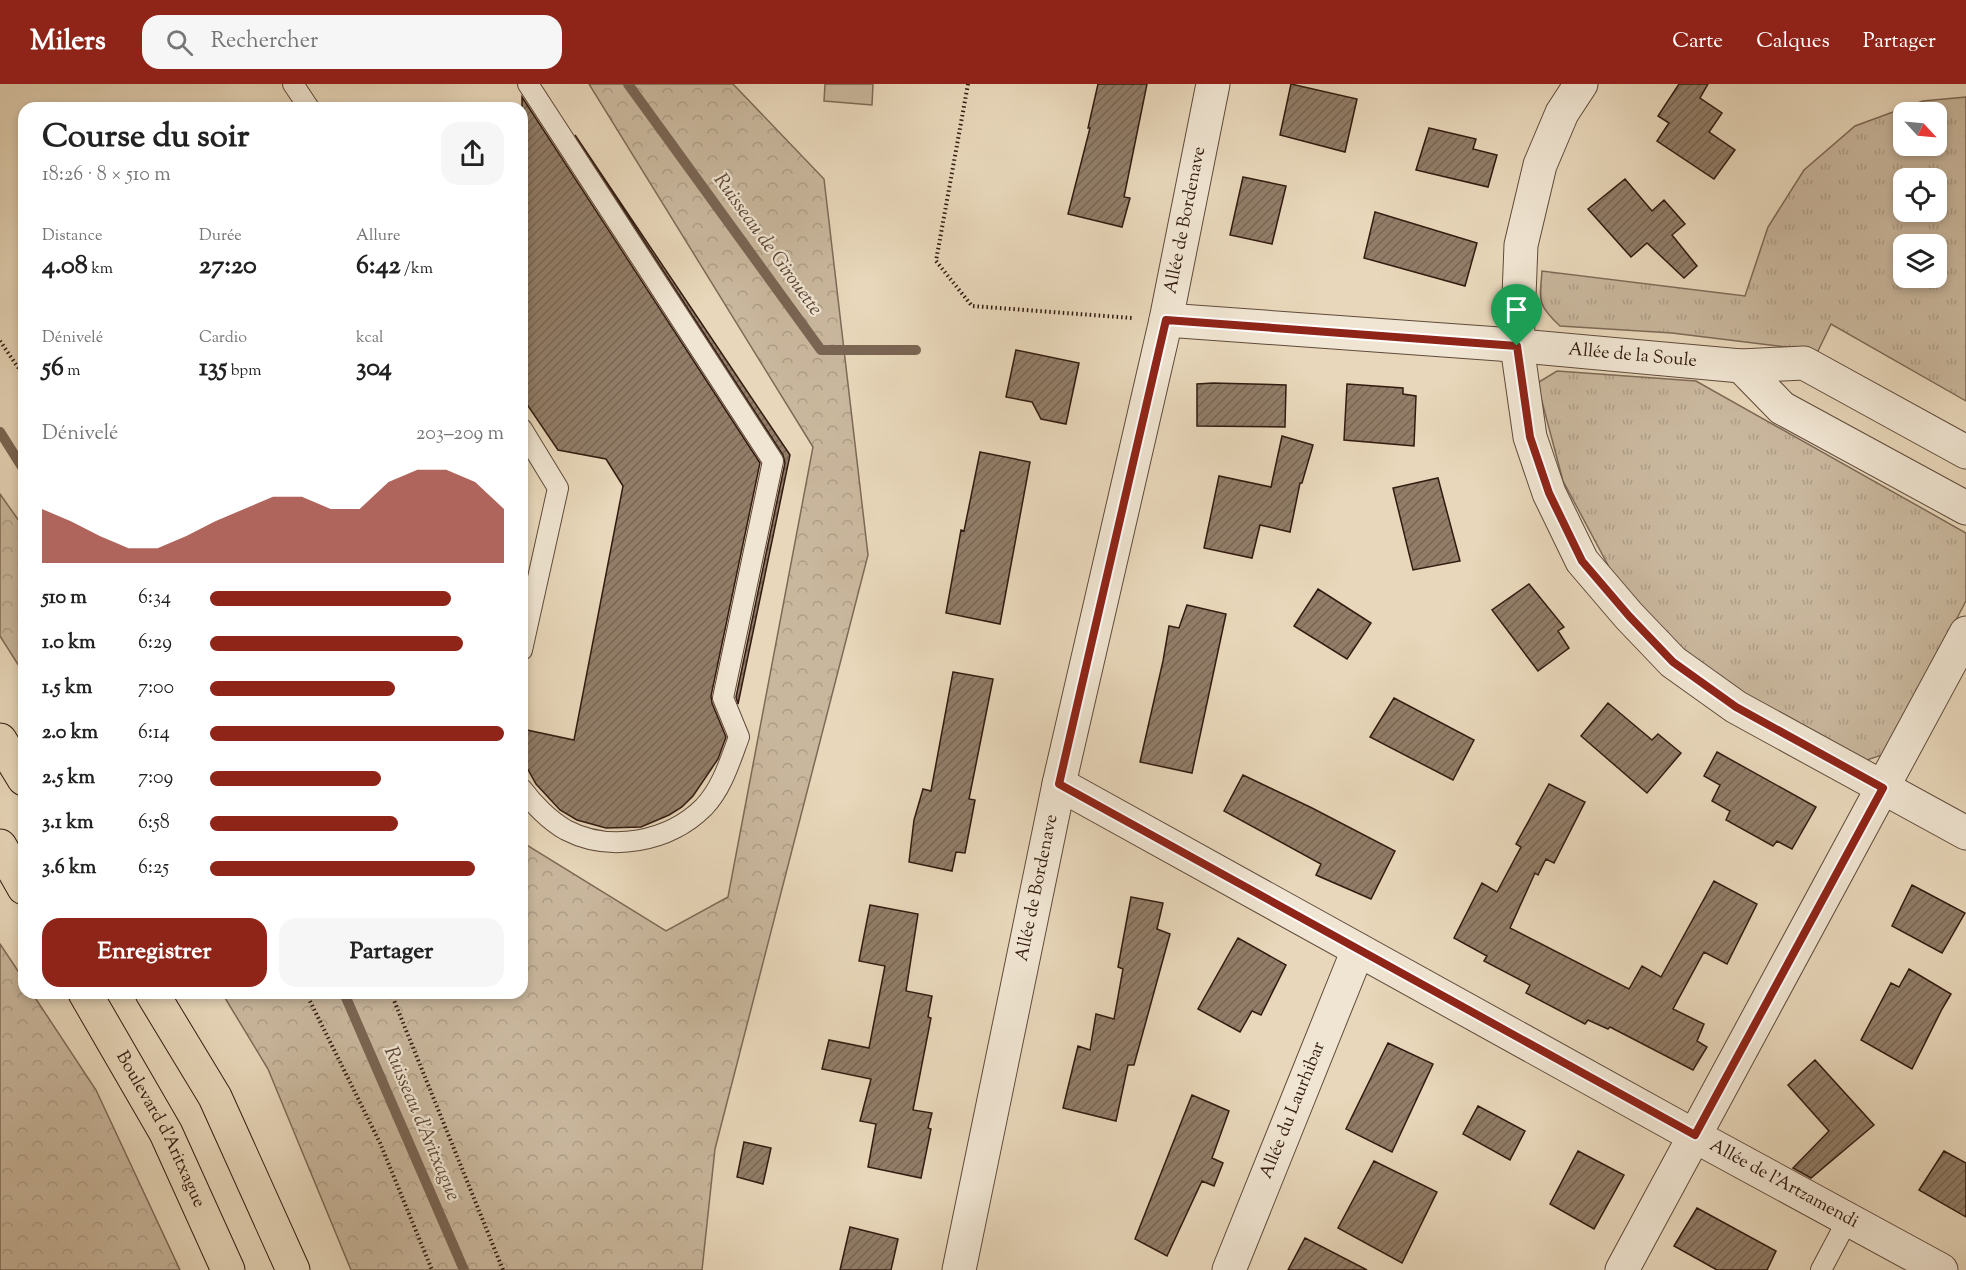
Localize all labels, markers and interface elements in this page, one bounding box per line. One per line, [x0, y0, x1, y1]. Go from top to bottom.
search box [142, 15, 562, 69]
text: Milers [30, 22, 106, 62]
icon: search [163, 26, 196, 59]
text: Rechercher [211, 26, 318, 58]
text: Carte [1672, 27, 1723, 57]
text: Calques [1756, 27, 1830, 57]
text: Partager [1863, 27, 1936, 57]
north arrow [1893, 102, 1947, 156]
map controls [1893, 102, 1947, 288]
text: Course du soir [42, 114, 249, 162]
button: share [441, 122, 504, 185]
street label: Allée de Bordenave [1158, 144, 1213, 296]
text: 18:26 · 8 × 510 m [42, 161, 171, 190]
water label: Ruisseau de Girouette [705, 168, 829, 322]
button: locate [1893, 168, 1947, 222]
text: Distance [42, 225, 102, 248]
text: Durée [199, 225, 242, 248]
text: Allure [356, 225, 400, 248]
button: layers [1893, 234, 1947, 288]
text: 4.08 [42, 248, 88, 285]
text: 27:20 [199, 248, 257, 285]
text: 6:42 [356, 248, 401, 285]
text: km [88, 258, 113, 281]
text: /km [401, 258, 433, 281]
pin [1491, 284, 1542, 346]
icon: arrive [1500, 293, 1533, 326]
text: Dénivelé [42, 327, 103, 350]
text: Cardio [199, 327, 247, 350]
text: kcal [356, 327, 384, 350]
street label: Allée de la Soule [1567, 337, 1698, 375]
text: 56 [42, 350, 64, 387]
text: 135 [199, 350, 227, 387]
text: 304 [356, 350, 392, 387]
text: m [64, 360, 80, 383]
text: bpm [227, 360, 261, 383]
text: Dénivelé [42, 420, 118, 449]
text: 203–209 m [416, 420, 504, 449]
text: 510 m [42, 584, 87, 613]
text: 6:34 [138, 584, 171, 613]
text: 1.0 km [42, 629, 96, 658]
text: 6:29 [138, 629, 172, 658]
text: 1.5 km [42, 674, 92, 703]
text: 7:00 [138, 674, 174, 703]
text: 2.0 km [42, 719, 98, 748]
text: 6:14 [138, 719, 170, 748]
text: 2.5 km [42, 764, 95, 793]
text: 7:09 [138, 764, 173, 793]
text: 3.1 km [42, 809, 94, 838]
text: 6:58 [138, 809, 170, 838]
street label: Allée de Bordenave [1010, 812, 1065, 964]
text: 3.6 km [42, 854, 96, 883]
text: 6:25 [138, 854, 169, 883]
button: Enregistrer [42, 918, 267, 987]
button: Partager [279, 918, 504, 987]
street label: Allée du Laurhibar [1254, 1038, 1333, 1183]
water label: Ruisseau d'Aritxague [375, 1042, 467, 1206]
street label: Boulevard d'Aritxague [109, 1047, 211, 1212]
street label: Allée de l'Artzamendi [1705, 1133, 1863, 1236]

